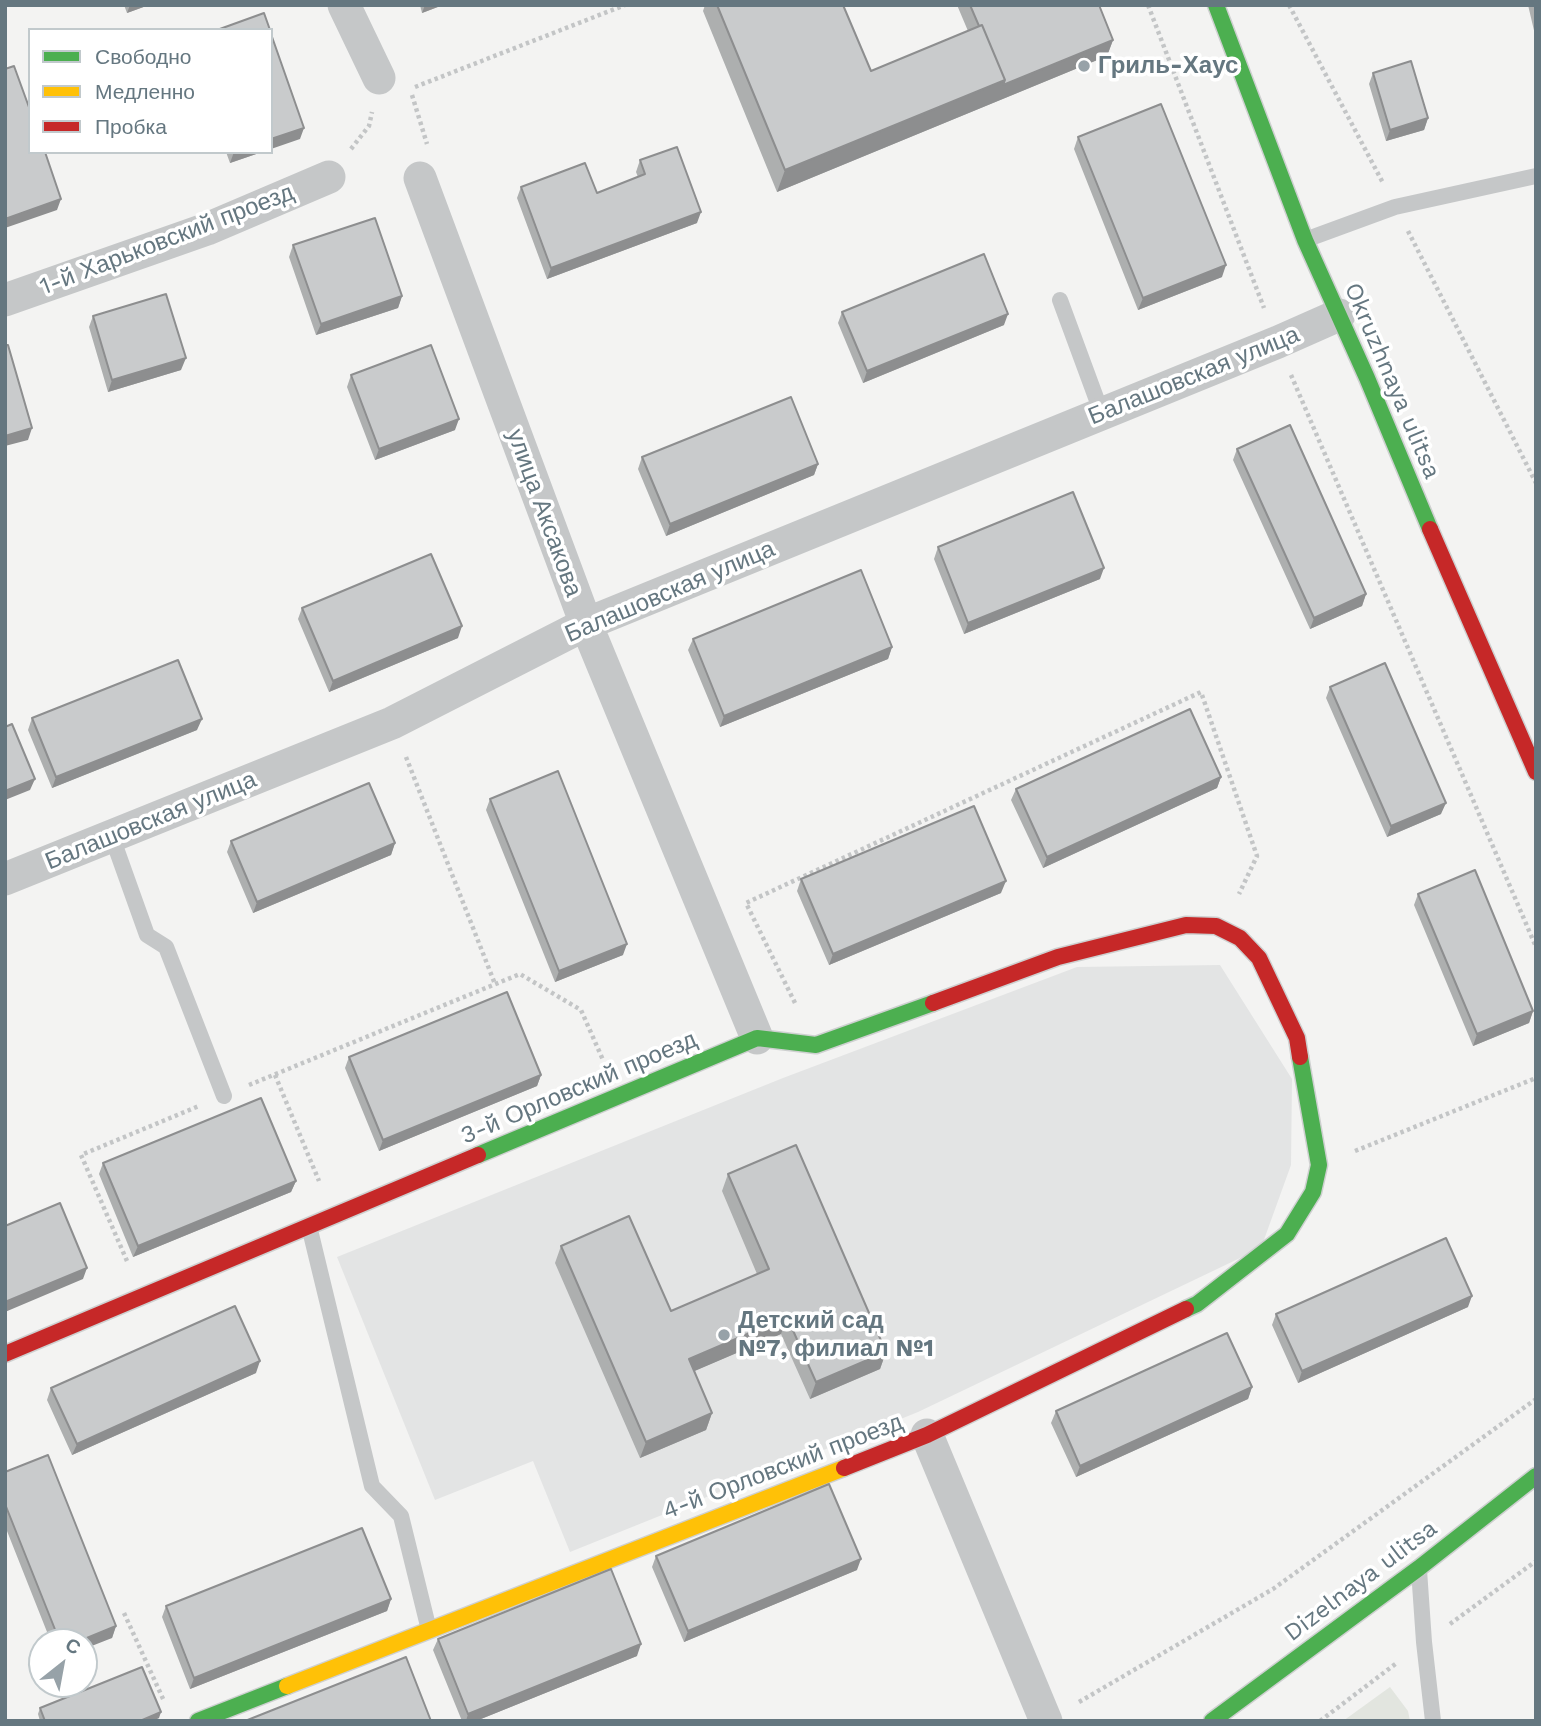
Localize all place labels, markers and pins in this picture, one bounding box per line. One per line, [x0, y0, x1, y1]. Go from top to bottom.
place label: Гриль-Хаус [1098, 52, 1238, 80]
marker: Гриль-Хаус [1076, 58, 1092, 74]
place label: Детский сад №7, филиал №1 [738, 1307, 934, 1363]
marker: Детский сад №7, филиал №1 [716, 1327, 732, 1343]

